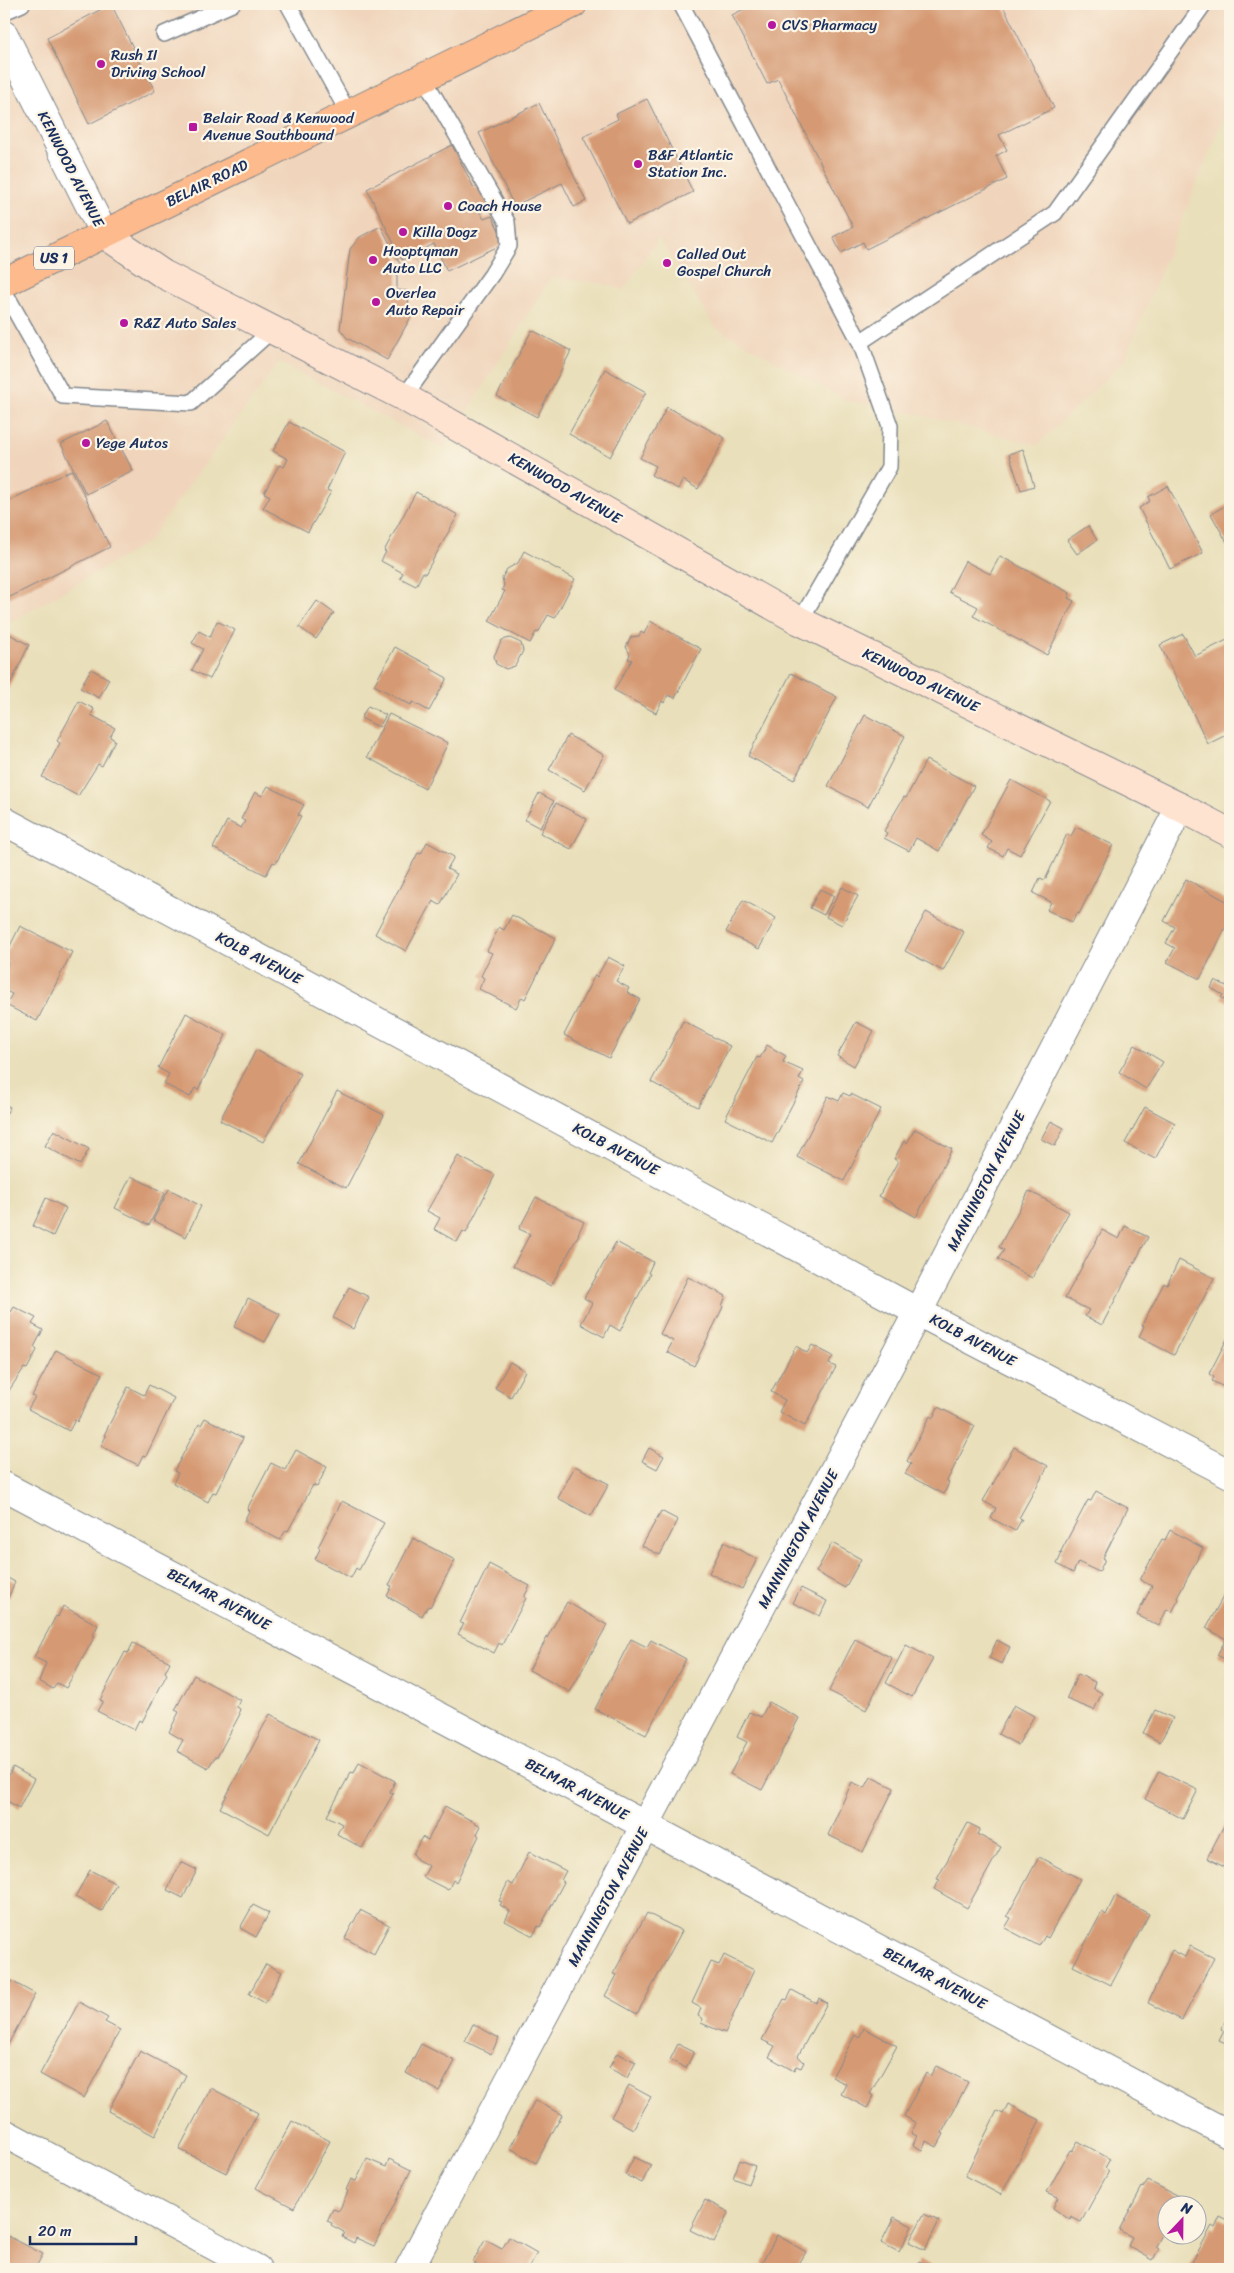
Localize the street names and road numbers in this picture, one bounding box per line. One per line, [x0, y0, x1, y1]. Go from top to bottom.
street label: KENWOOD AVENUE [30, 106, 112, 233]
street label: BELAIR ROAD [161, 152, 253, 214]
road number: US 1 [34, 247, 74, 270]
street label: KENWOOD AVENUE [503, 445, 628, 532]
street label: KENWOOD AVENUE [858, 640, 986, 720]
street label: KOLB AVENUE [211, 924, 309, 993]
street label: MANNINGTON AVENUE [939, 1105, 1033, 1256]
street label: KOLB AVENUE [568, 1115, 666, 1184]
street label: KOLB AVENUE [925, 1306, 1023, 1375]
street label: MANNINGTON AVENUE [750, 1463, 847, 1613]
street label: BELMAR AVENUE [162, 1561, 277, 1638]
street label: BELMAR AVENUE [520, 1751, 635, 1828]
street label: MANNINGTON AVENUE [560, 1821, 657, 1971]
street label: BELMAR AVENUE [878, 1940, 993, 2017]

